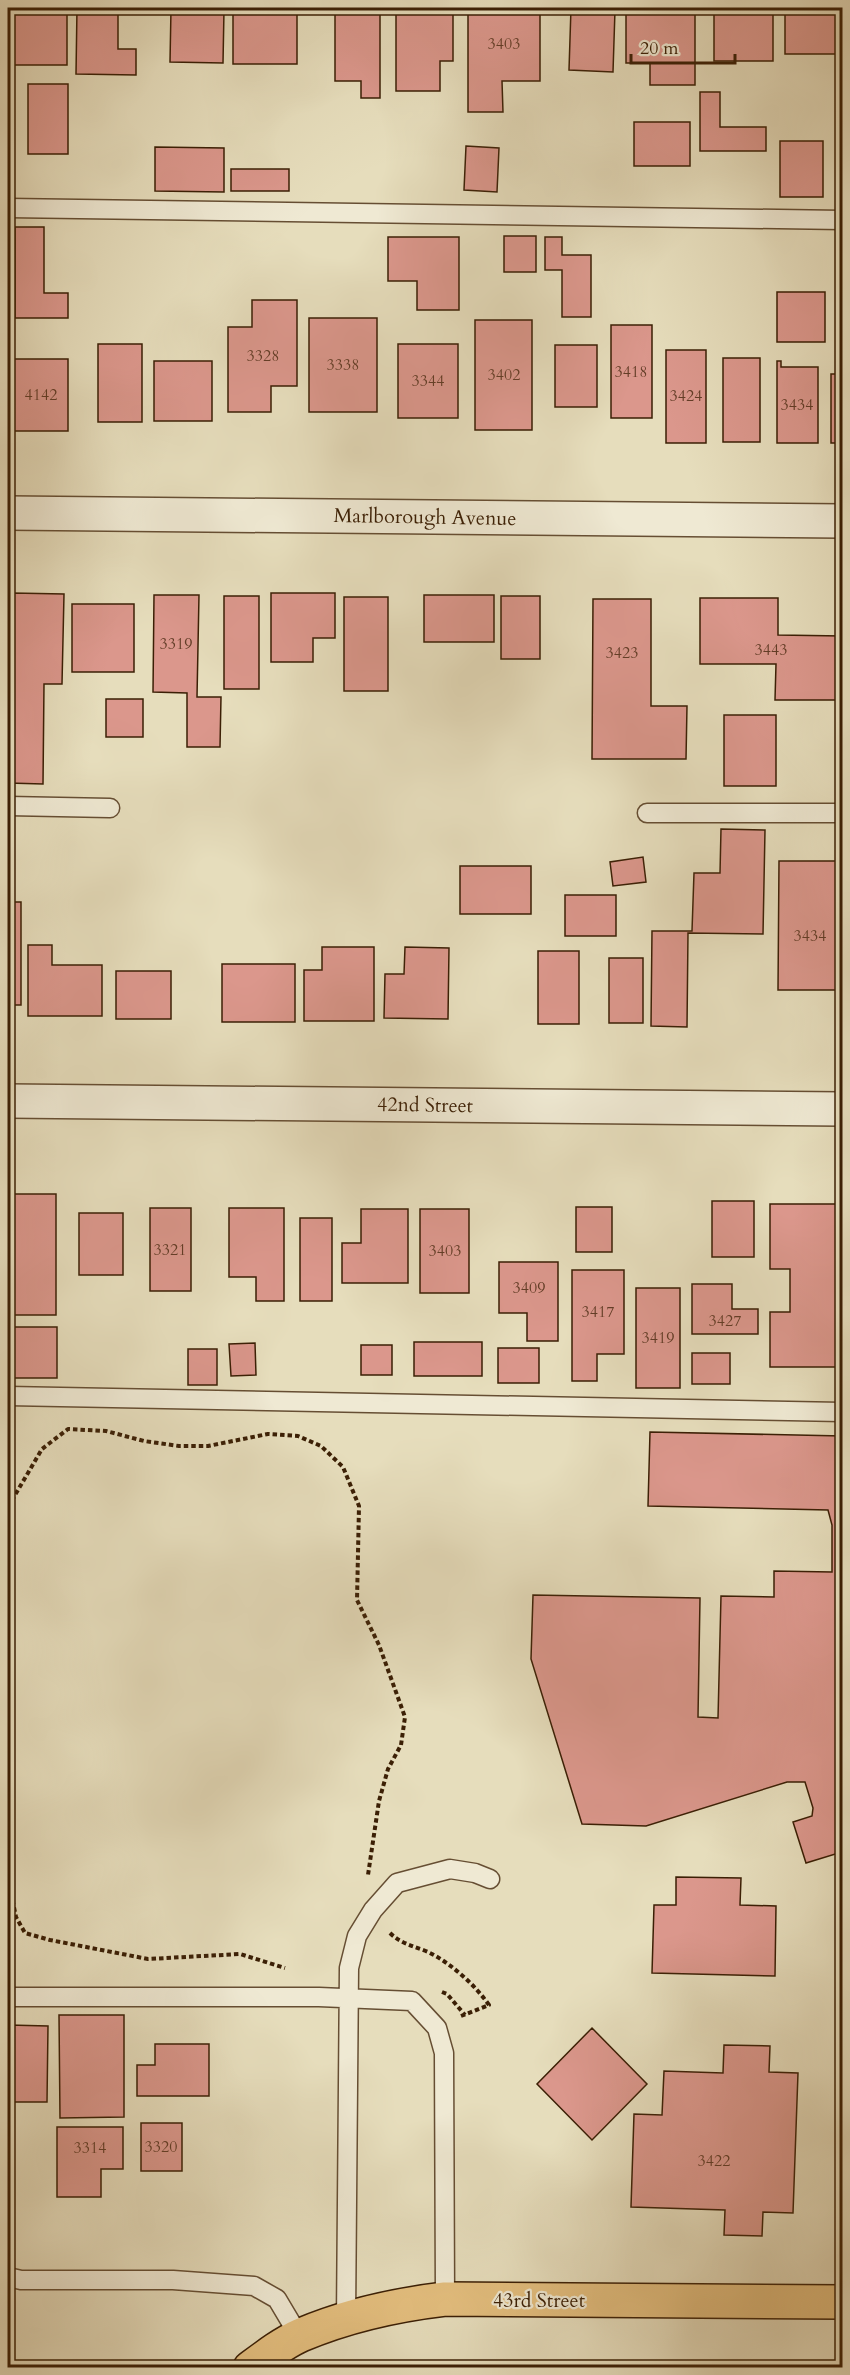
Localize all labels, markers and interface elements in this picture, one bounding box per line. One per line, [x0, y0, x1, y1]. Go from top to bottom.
scale bar [631, 27, 734, 65]
house number: 3403 [488, 33, 520, 55]
text: 20 m [640, 36, 679, 61]
house number: 3328 [247, 345, 279, 367]
house number: 3338 [327, 354, 359, 376]
house number: 3418 [615, 361, 647, 383]
house number: 3402 [488, 364, 520, 386]
house number: 3344 [412, 370, 444, 392]
house number: 4142 [25, 384, 57, 406]
house number: 3424 [670, 385, 702, 407]
house number: 3434 [781, 394, 813, 416]
street label: Marlborough Avenue [333, 502, 517, 532]
house number: 3319 [160, 633, 192, 655]
house number: 3443 [755, 639, 787, 661]
house number: 3423 [606, 642, 638, 664]
house number: 3434 [794, 925, 826, 947]
street label: 42nd Street [377, 1091, 474, 1119]
house number: 3321 [154, 1239, 186, 1261]
house number: 3403 [429, 1240, 461, 1262]
house number: 3409 [513, 1277, 545, 1299]
house number: 3417 [582, 1301, 614, 1323]
house number: 3427 [709, 1310, 741, 1332]
house number: 3419 [642, 1327, 674, 1349]
house number: 3320 [145, 2136, 177, 2158]
house number: 3314 [74, 2137, 106, 2159]
house number: 3422 [698, 2150, 730, 2172]
street label: 43rd Street [493, 2287, 586, 2314]

